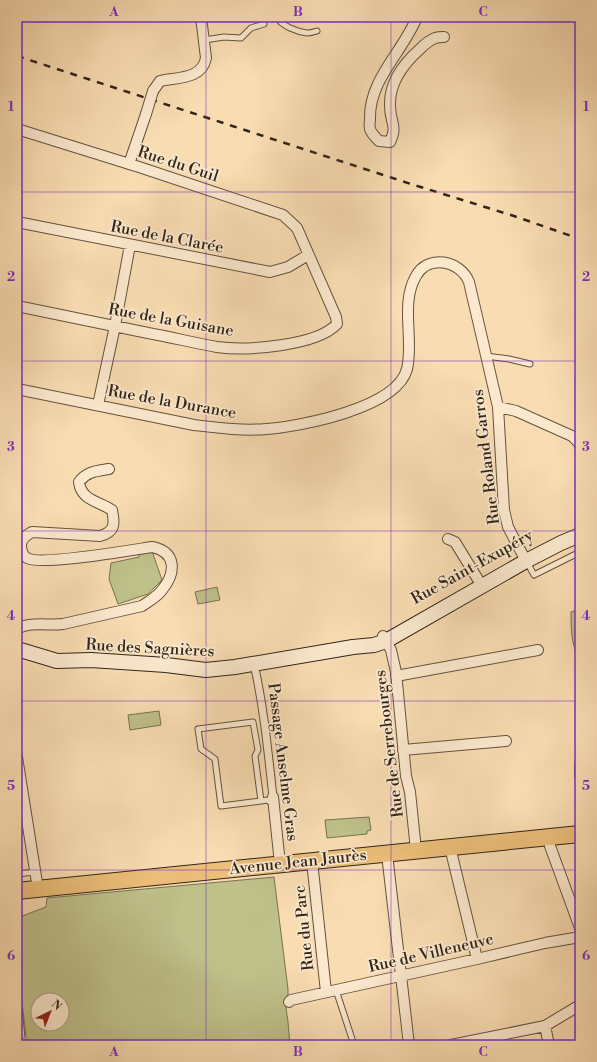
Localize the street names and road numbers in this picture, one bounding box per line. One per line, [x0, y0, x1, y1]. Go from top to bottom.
street label: Rue du Guil [135, 142, 221, 187]
street label: Rue de la Clarée [109, 216, 225, 258]
street label: Rue de la Guisane [107, 299, 235, 341]
street label: Rue de la Durance [106, 381, 238, 423]
street label: Rue Roland Garros [468, 388, 504, 526]
street label: Rue Saint-Exupéry [407, 525, 537, 609]
street label: Rue des Sagnières [85, 635, 215, 661]
street label: Rue de Serrebourges [370, 669, 408, 819]
street label: Passage Anselme Gras [263, 682, 303, 842]
street label: Avenue Jean Jaurès [227, 845, 368, 879]
street label: Rue du Parc [290, 884, 318, 972]
street label: Rue de Villeneuve [366, 929, 496, 977]

